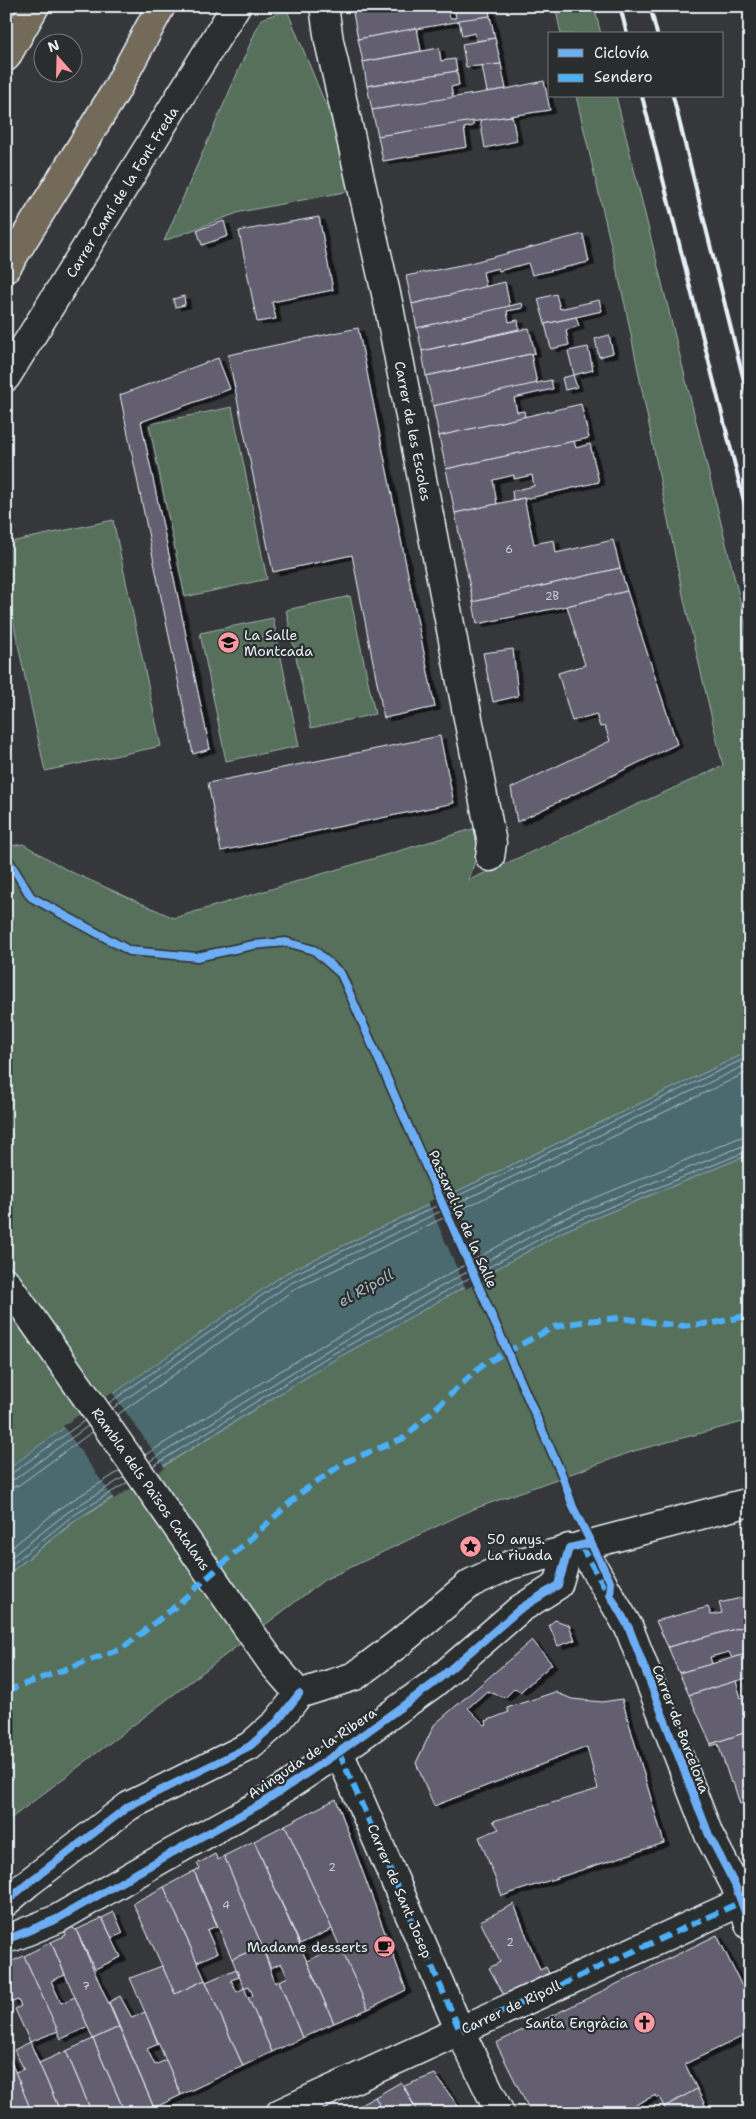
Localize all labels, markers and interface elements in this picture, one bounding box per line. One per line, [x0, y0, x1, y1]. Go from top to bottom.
north arrow [32, 32, 82, 82]
legend [548, 32, 724, 98]
text: N [45, 35, 62, 56]
text: Ciclovía [594, 43, 650, 63]
text: Sendero [594, 67, 653, 87]
street label: Carrer Camí de la Font Freda [62, 103, 182, 281]
street label: Carrer de les Escoles [391, 360, 435, 503]
house number: 6 [505, 542, 513, 557]
house number: 2B [545, 589, 559, 604]
place label: La Salle Montcada [244, 626, 313, 660]
school or university icon: La Salle Montcada [216, 631, 240, 655]
street label: Passarel·la de la Salle [424, 1147, 502, 1291]
water label: el Ripoll [335, 1265, 397, 1311]
street label: Rambla dels Països Catalans [88, 1404, 214, 1574]
place label: 50 anys. La riuada [487, 1530, 552, 1564]
place icon: 50 anys. La riuada [459, 1535, 483, 1559]
street label: Carrer de Barcelona [648, 1662, 714, 1796]
street label: Avinguda de la Ribera [244, 1703, 380, 1803]
street label: Carrer de Sant Josep [364, 1821, 436, 1961]
house number: 2 [328, 1860, 336, 1875]
house number: 4 [222, 1898, 230, 1913]
cafe icon: Madame desserts [372, 1935, 396, 1959]
house number: 2 [506, 1935, 514, 1950]
place label: Madame desserts [247, 1938, 368, 1956]
street label: Carrer de Ripoll [458, 1976, 564, 2038]
house number: 7 [82, 1979, 90, 1994]
church icon: Santa Engràcia [632, 2011, 656, 2035]
place label: Santa Engràcia [525, 2014, 628, 2032]

